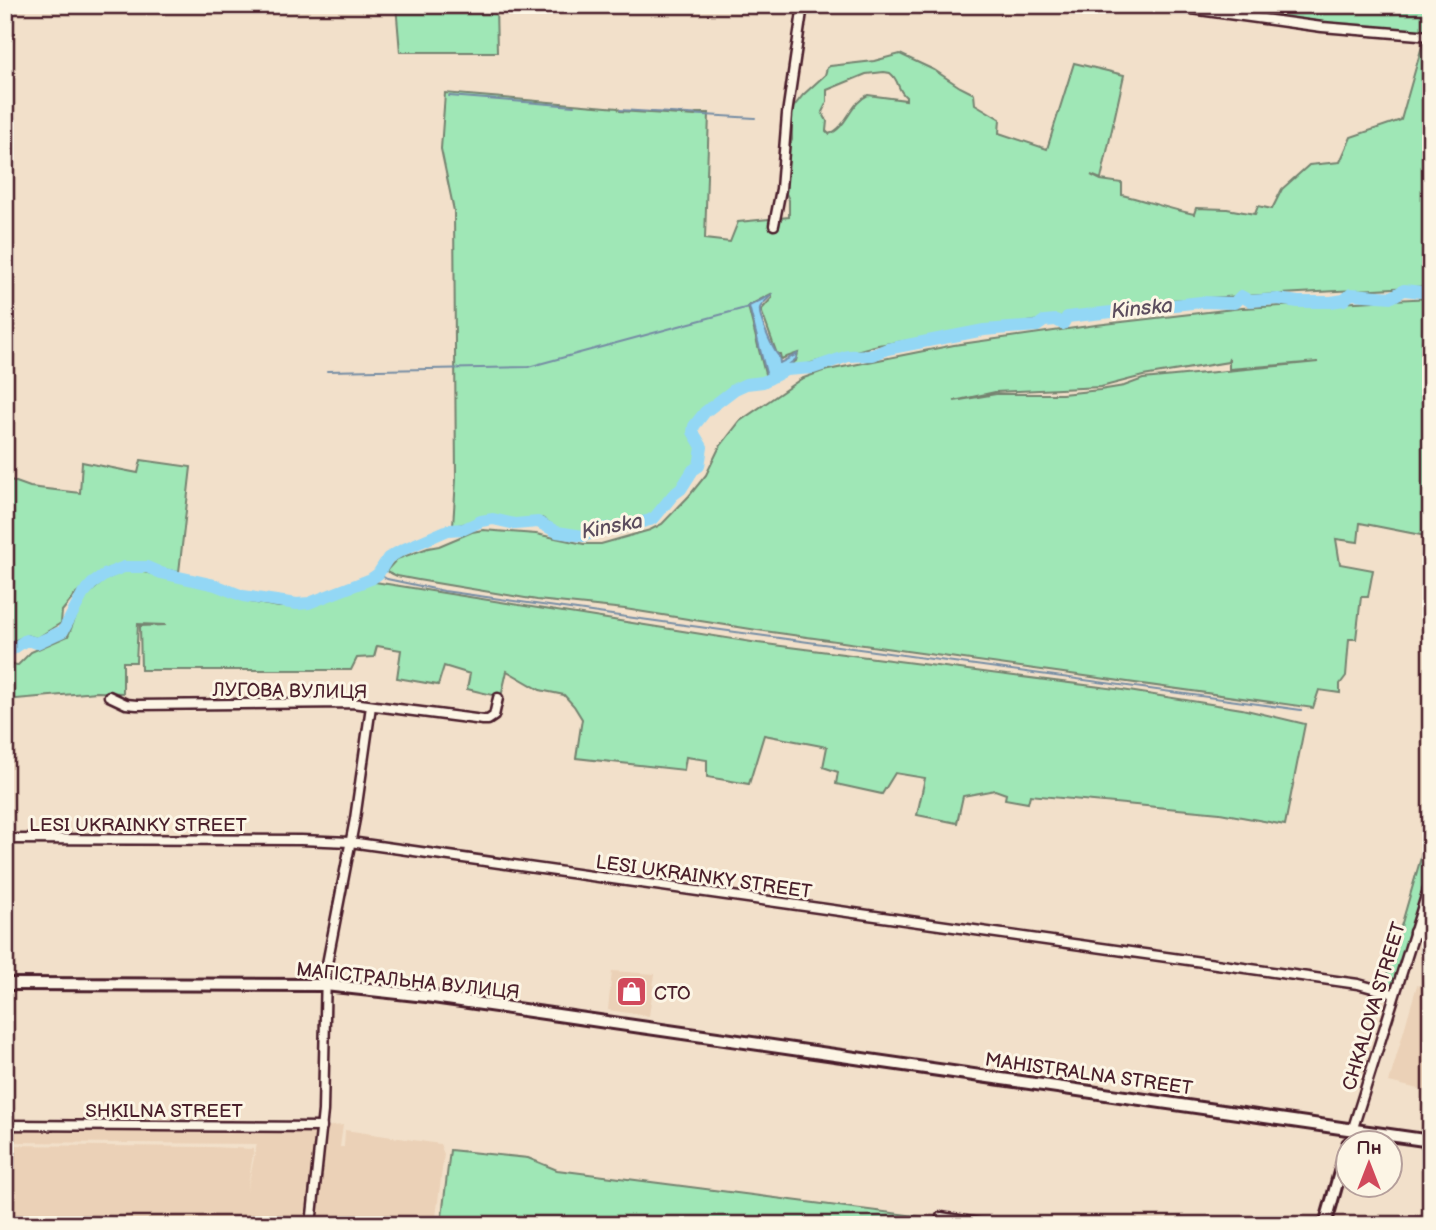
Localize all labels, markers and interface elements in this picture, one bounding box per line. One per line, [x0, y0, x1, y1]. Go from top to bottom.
water label: Kinska [1110, 293, 1174, 324]
water label: Kinska [579, 508, 645, 545]
street label: ЛУГОВА ВУЛИЦЯ [211, 679, 368, 704]
street label: LESI UKRAINKY STREET [29, 814, 248, 837]
street label: LESI UKRAINKY STREET [594, 851, 814, 904]
street label: CHKALOVA STREET [1338, 919, 1411, 1093]
street label: МАГІСТРАЛЬНА ВУЛИЦЯ [295, 958, 521, 1005]
shop icon: СТО [614, 975, 648, 1009]
place label: СТО [654, 982, 691, 1005]
street label: MAHISTRALNA STREET [983, 1049, 1195, 1101]
street label: SHKILNA STREET [85, 1100, 243, 1123]
north arrow [1334, 1128, 1404, 1198]
text: Пн [1356, 1137, 1382, 1160]

